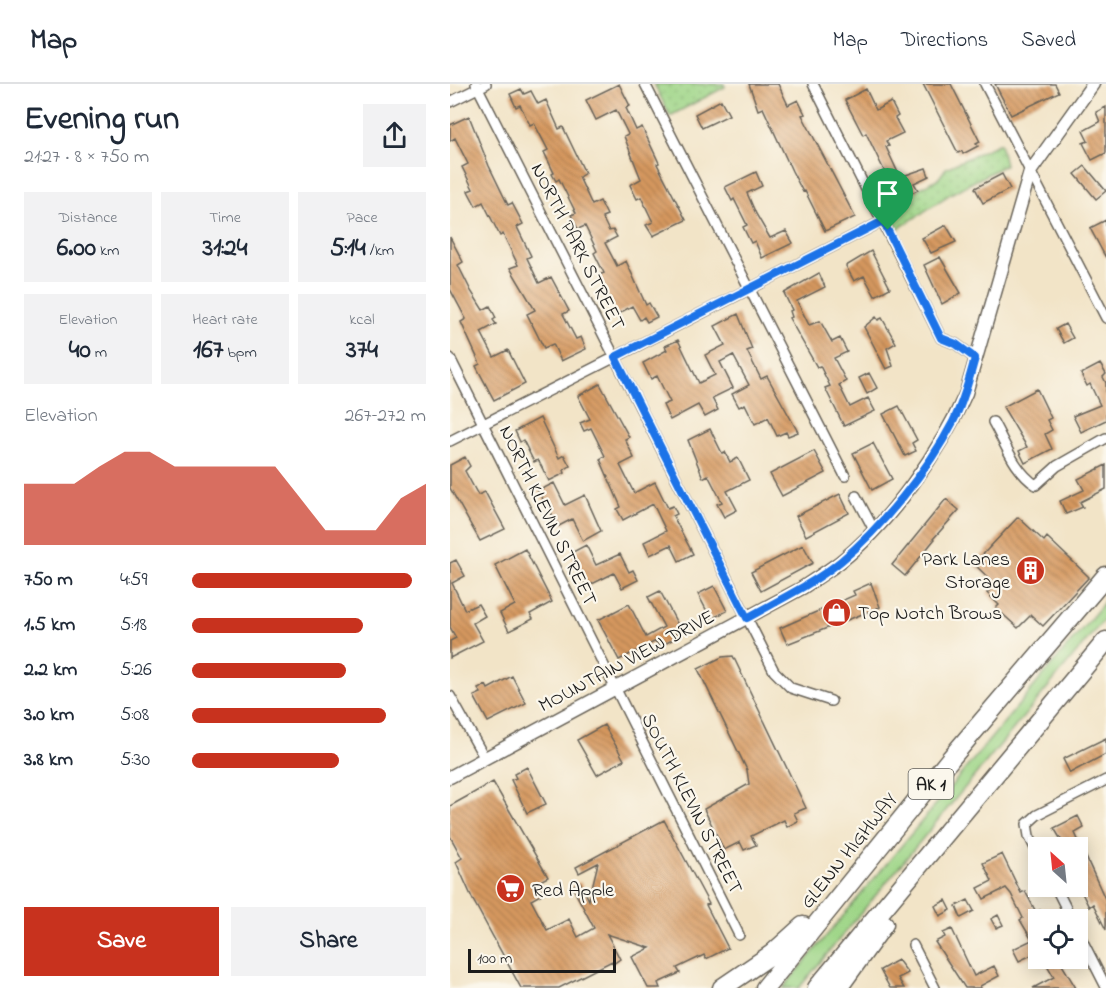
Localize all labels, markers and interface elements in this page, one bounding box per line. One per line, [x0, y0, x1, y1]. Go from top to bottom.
text: Map [30, 21, 77, 62]
text: Map [832, 26, 868, 56]
text: Directions [901, 26, 988, 56]
text: Saved [1021, 26, 1076, 56]
text: Evening run [24, 96, 179, 144]
button: share [363, 104, 426, 167]
text: 21:27 · 8 × 750 m [24, 143, 149, 172]
street label: NORTH PARK STREET [522, 159, 631, 336]
pin [862, 168, 913, 230]
icon: arrive [871, 177, 904, 210]
text: Distance [59, 206, 117, 230]
text: Time [209, 206, 241, 230]
text: Pace [346, 206, 378, 230]
text: 6.00 [57, 230, 96, 268]
text: 31:24 [203, 230, 247, 268]
text: 5:14 [330, 230, 366, 268]
text: km [96, 239, 119, 263]
text: /km [366, 239, 394, 263]
text: Elevation [59, 308, 117, 332]
text: Heart rate [192, 308, 258, 332]
text: kcal [349, 308, 375, 332]
text: 40 [69, 332, 91, 370]
text: 167 [193, 332, 223, 370]
text: 374 [346, 332, 378, 370]
text: m [91, 341, 107, 365]
text: bpm [223, 341, 257, 365]
text: Elevation [24, 402, 98, 431]
text: 267–272 m [345, 402, 426, 431]
street label: NORTH KLEVIN STREET [490, 421, 603, 611]
place label: Park Lanes Storage [922, 546, 1010, 599]
building icon: Park Lanes Storage [1015, 554, 1047, 586]
text: 750 m [24, 566, 73, 595]
text: 4:59 [120, 566, 147, 595]
shop icon: Top Notch Brows [821, 596, 853, 628]
place label: Top Notch Brows [858, 600, 1002, 629]
street label: MOUNTAIN VIEW DRIVE [534, 603, 720, 721]
text: 1.5 km [24, 611, 75, 640]
text: 5:18 [120, 611, 147, 640]
text: 2.2 km [24, 656, 77, 685]
text: 5:26 [120, 656, 152, 685]
text: 3.0 km [24, 701, 74, 730]
text: 5:08 [120, 701, 149, 730]
street label: SOUTH KLEVIN STREET [633, 709, 749, 900]
text: 3.8 km [24, 746, 73, 775]
text: 5:30 [120, 746, 150, 775]
road number: AK 1 [908, 769, 954, 799]
street label: GLENN HIGHWAY [794, 787, 906, 916]
north arrow [1028, 837, 1088, 897]
map controls [1028, 837, 1088, 969]
supermarket icon: Red Apple [495, 873, 527, 905]
place label: Red Apple [532, 877, 614, 906]
button: Save [24, 907, 219, 976]
button: Share [231, 907, 426, 976]
button: locate [1028, 909, 1088, 969]
scale bar [468, 946, 616, 974]
text: 100 m [477, 947, 512, 971]

